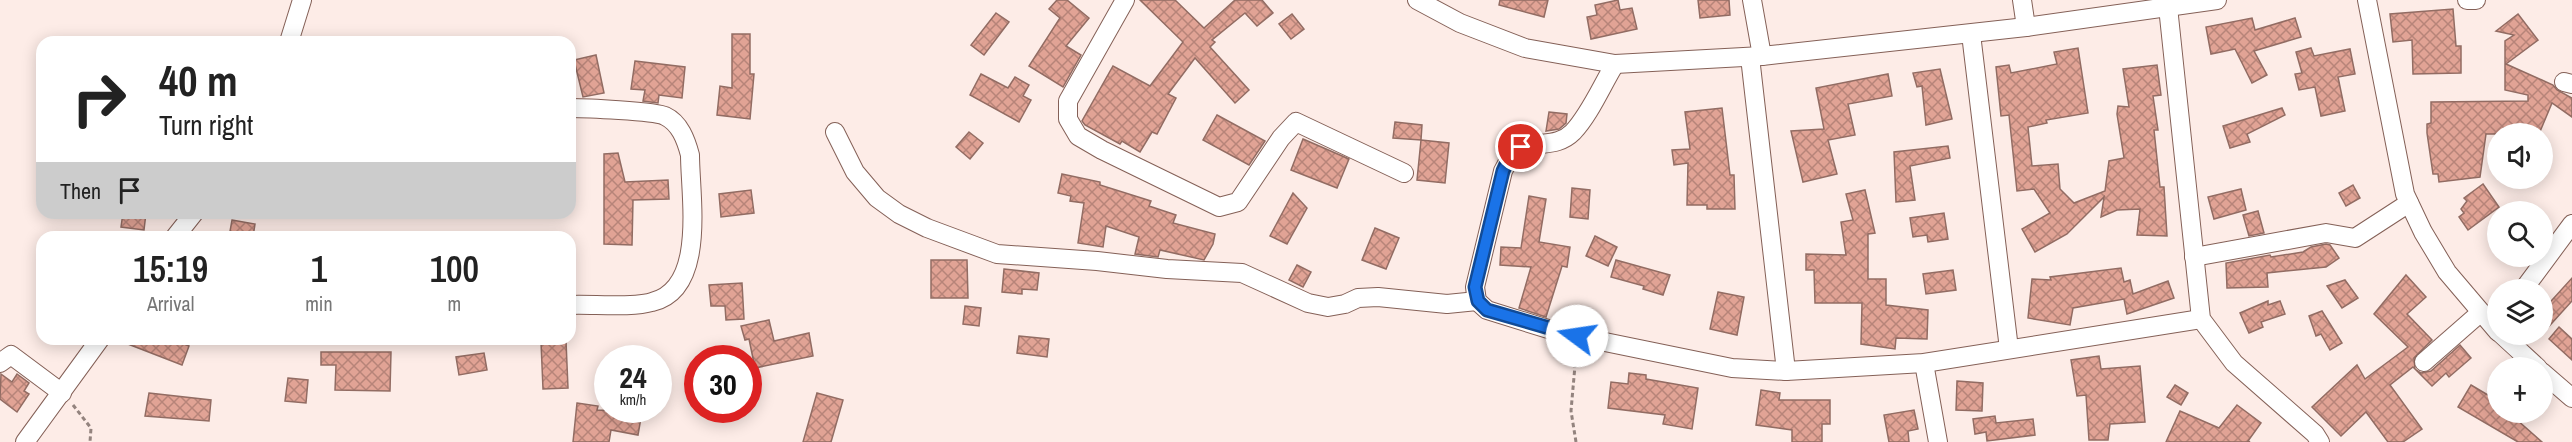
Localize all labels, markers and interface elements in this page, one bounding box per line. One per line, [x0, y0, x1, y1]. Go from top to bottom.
text: 40 m [159, 53, 238, 109]
icon: right [60, 60, 138, 138]
text: Turn right [159, 107, 253, 143]
pin [1495, 121, 1546, 172]
map controls [2487, 123, 2553, 423]
button: sound [2487, 123, 2553, 189]
icon: arrive [1504, 130, 1537, 163]
icon: arrive [113, 174, 146, 207]
text: Then [60, 176, 101, 206]
button: search [2487, 201, 2553, 267]
text: 15:19 [133, 245, 208, 293]
text: 1 [311, 245, 327, 293]
text: 100 [430, 245, 479, 293]
button: layers [2487, 279, 2553, 345]
text: Arrival [147, 290, 194, 317]
text: min [305, 290, 333, 317]
text: m [447, 290, 461, 317]
position arrow [1545, 304, 1609, 368]
speed limit sign: 30 [684, 345, 762, 423]
text: 24 [619, 357, 647, 397]
button: + [2487, 357, 2553, 423]
text: km/h [620, 389, 646, 410]

